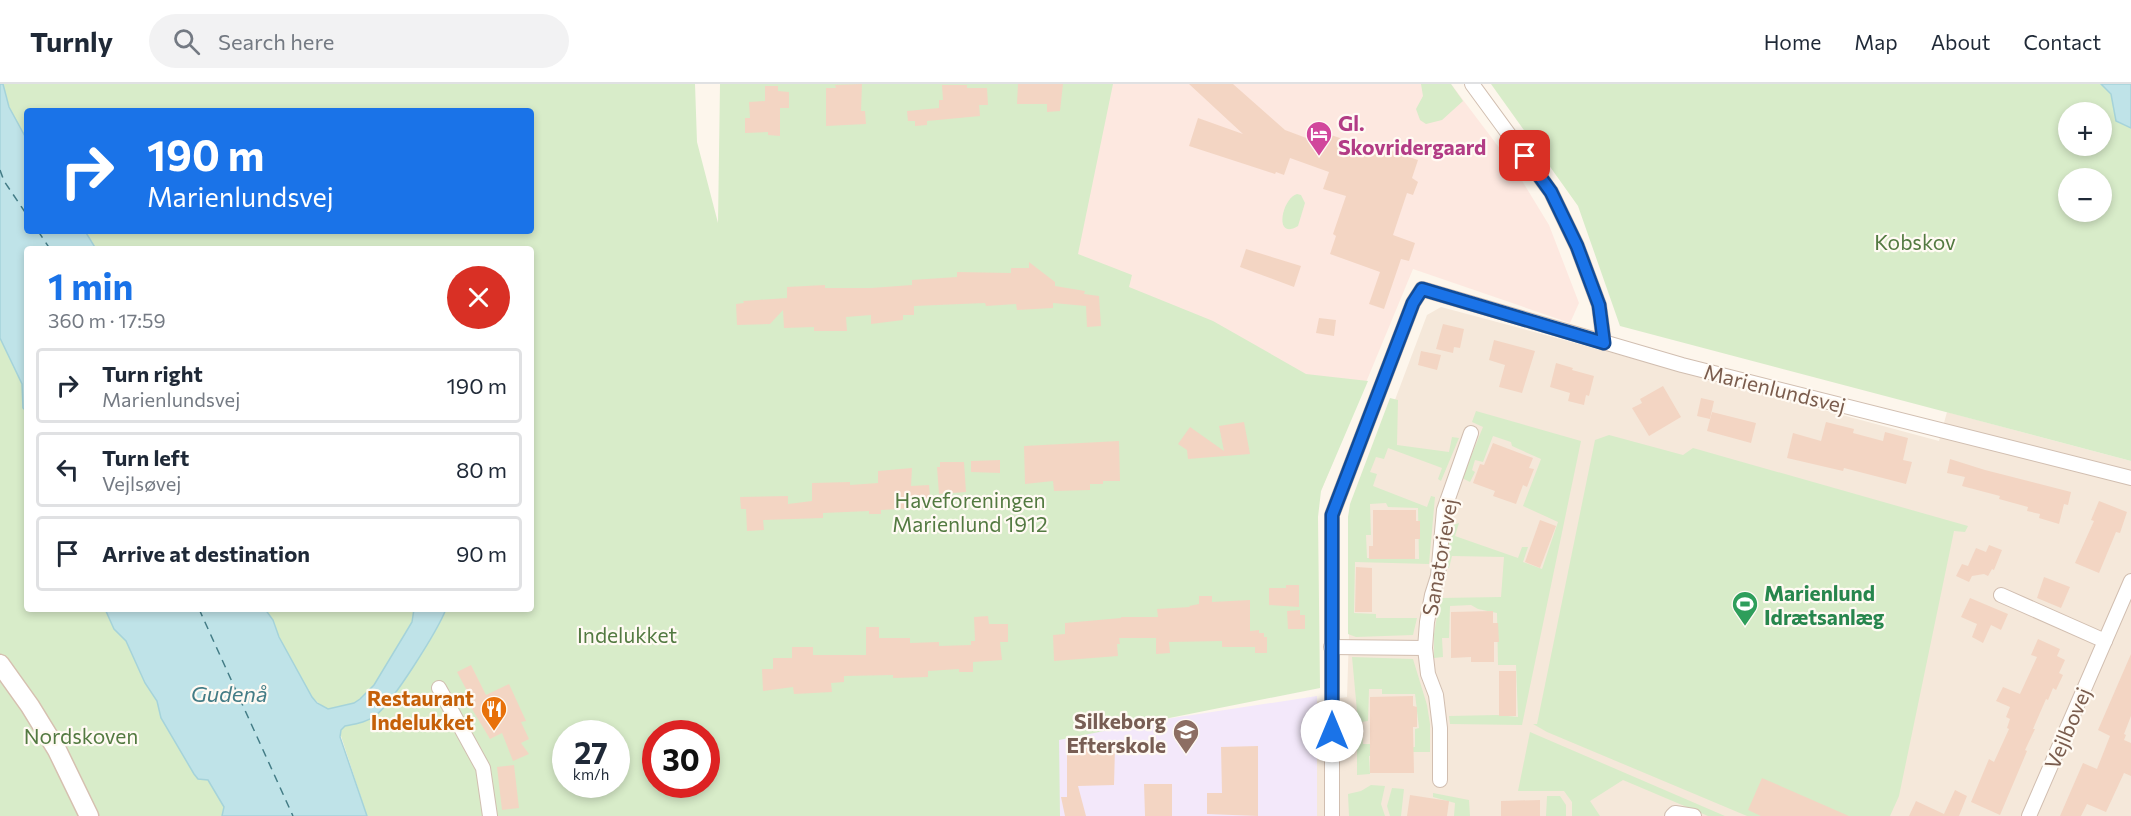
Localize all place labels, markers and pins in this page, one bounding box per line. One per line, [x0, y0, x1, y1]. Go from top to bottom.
place label: Gl. Skovridergaard [1338, 110, 1486, 159]
hotel icon: Gl. Skovridergaard [1304, 119, 1334, 157]
pin [1499, 130, 1550, 181]
place label: Marienlund Idrætsanlæg [1764, 580, 1885, 629]
sports icon: Marienlund Idrætsanlæg [1730, 589, 1760, 627]
place label: Restaurant Indelukket [367, 685, 474, 734]
restaurant icon: Restaurant Indelukket [479, 694, 509, 732]
place label: Silkeborg Efterskole [1066, 708, 1166, 757]
school or university icon: Silkeborg Efterskole [1171, 717, 1201, 755]

